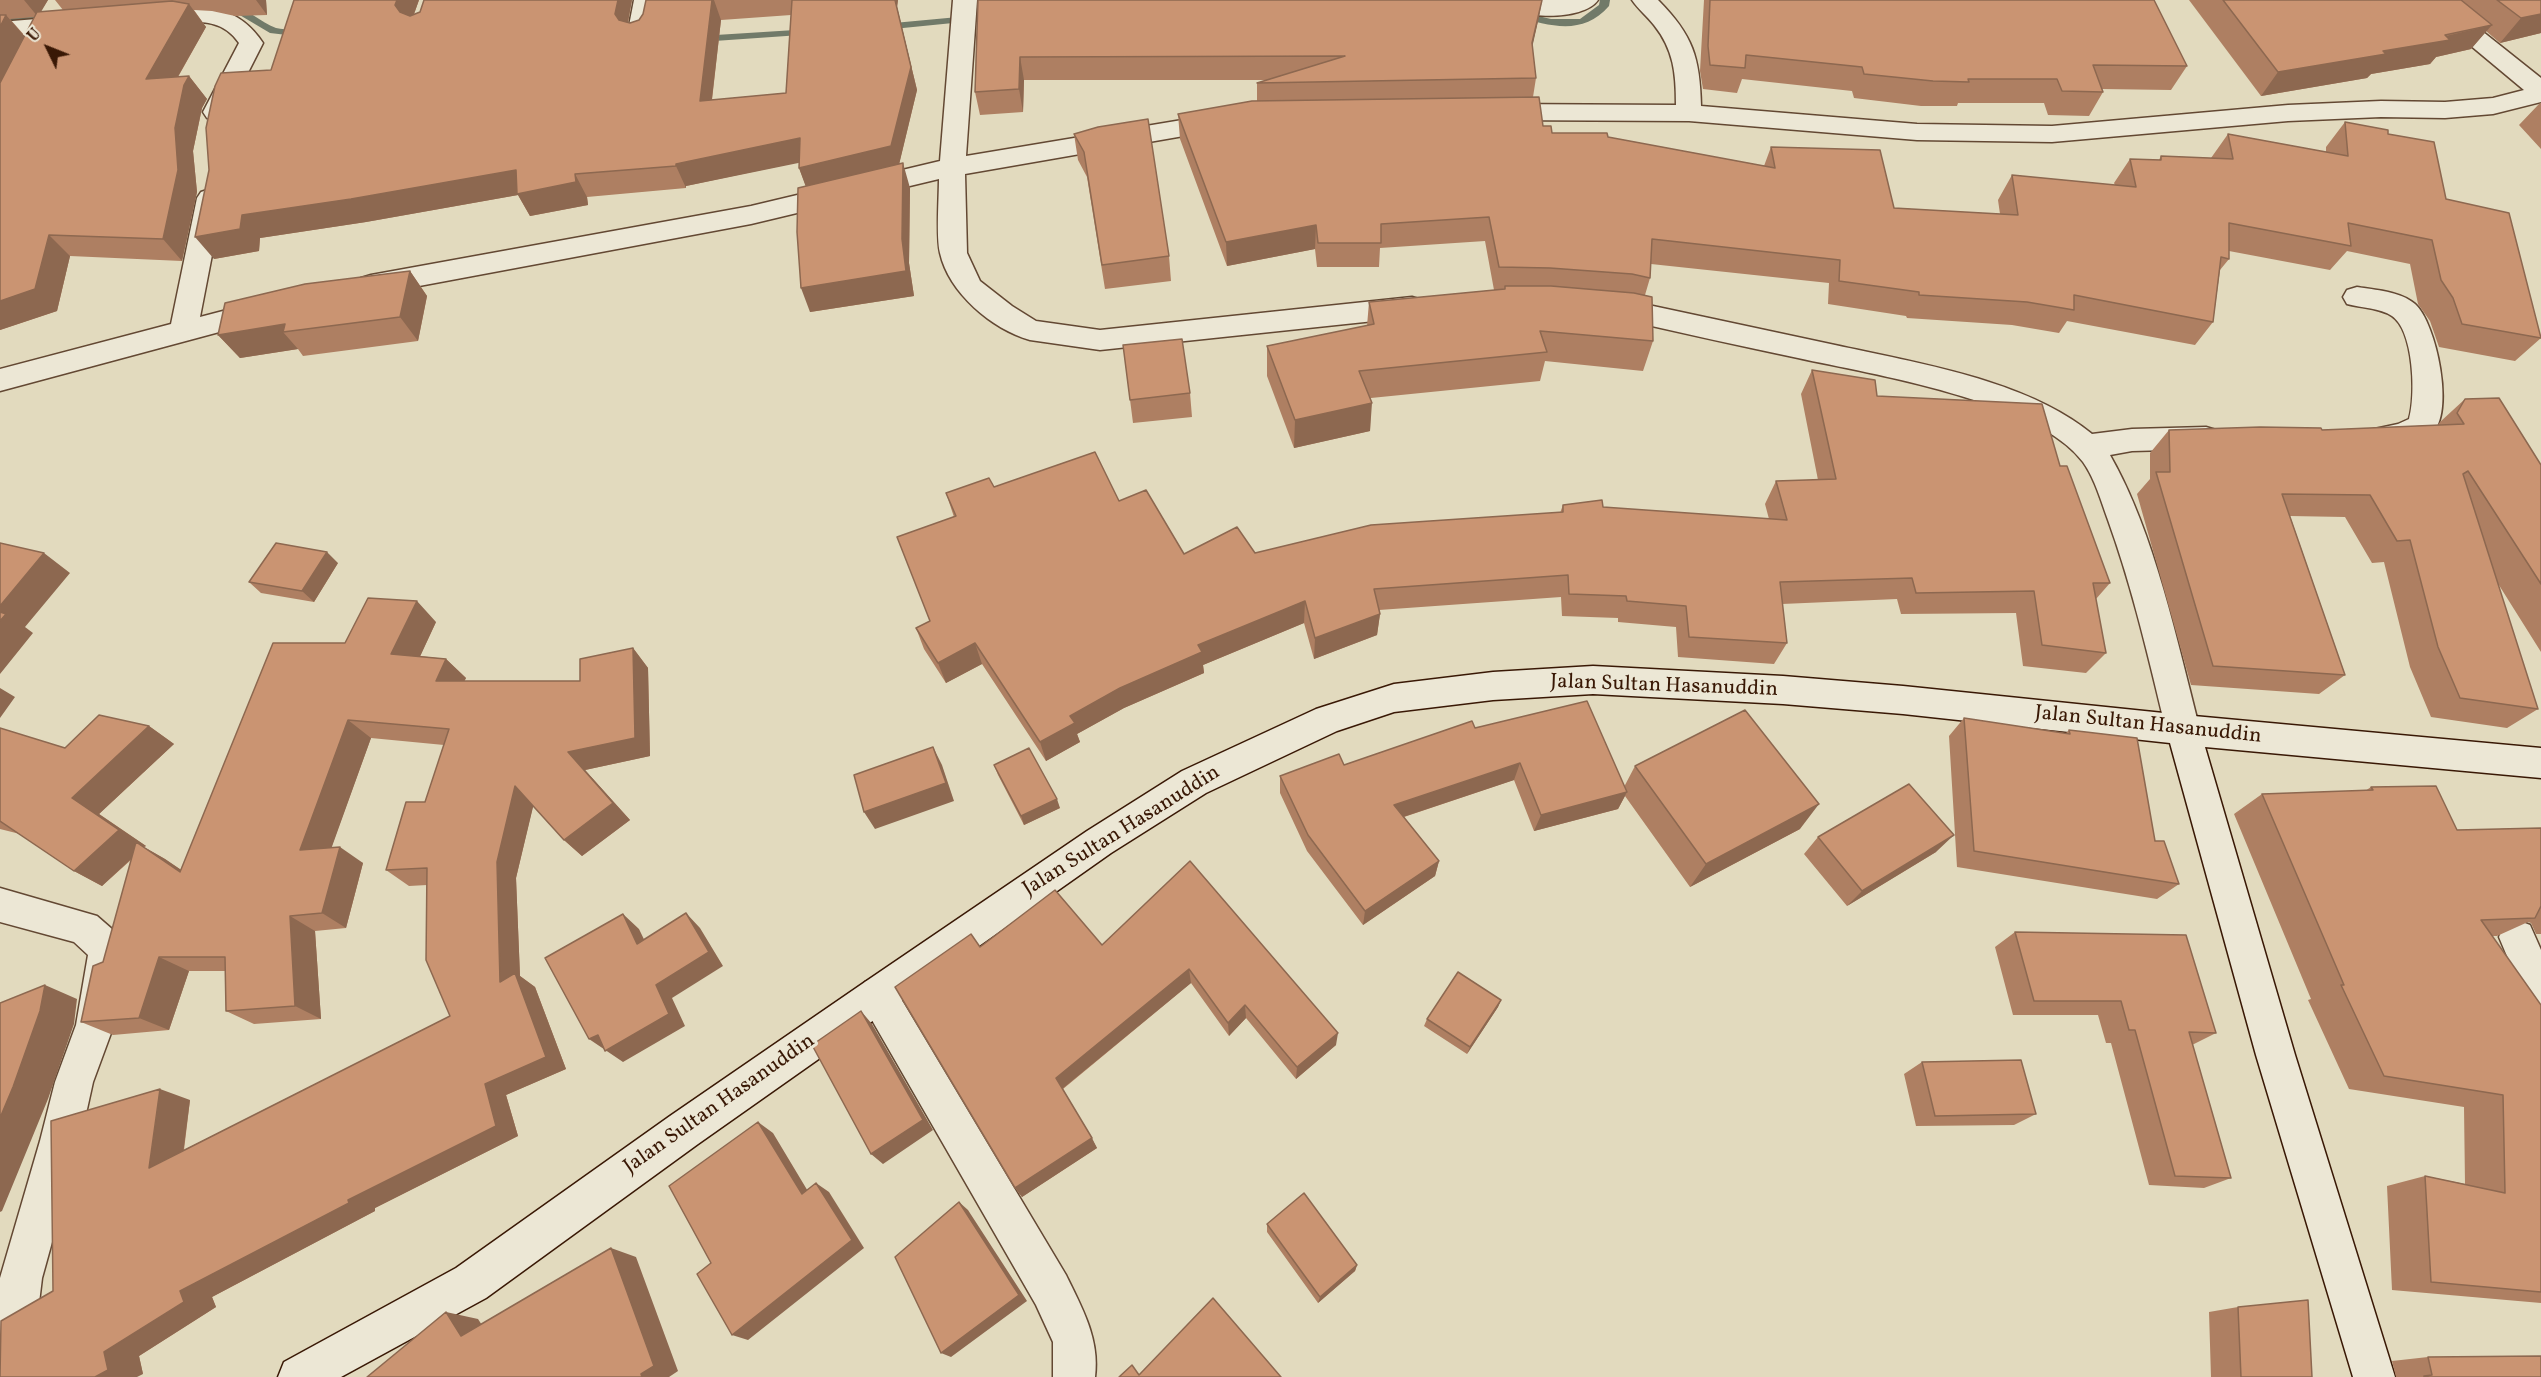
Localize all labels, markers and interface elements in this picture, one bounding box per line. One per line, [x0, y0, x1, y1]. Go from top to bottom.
north arrow [18, 18, 78, 78]
text: U [23, 24, 47, 47]
street label: Jalan Sultan Hasanuddin [1550, 670, 1778, 704]
street label: Jalan Sultan Hasanuddin [2033, 702, 2263, 750]
street label: Jalan Sultan Hasanuddin [1019, 761, 1225, 903]
street label: Jalan Sultan Hasanuddin [619, 1029, 821, 1181]

